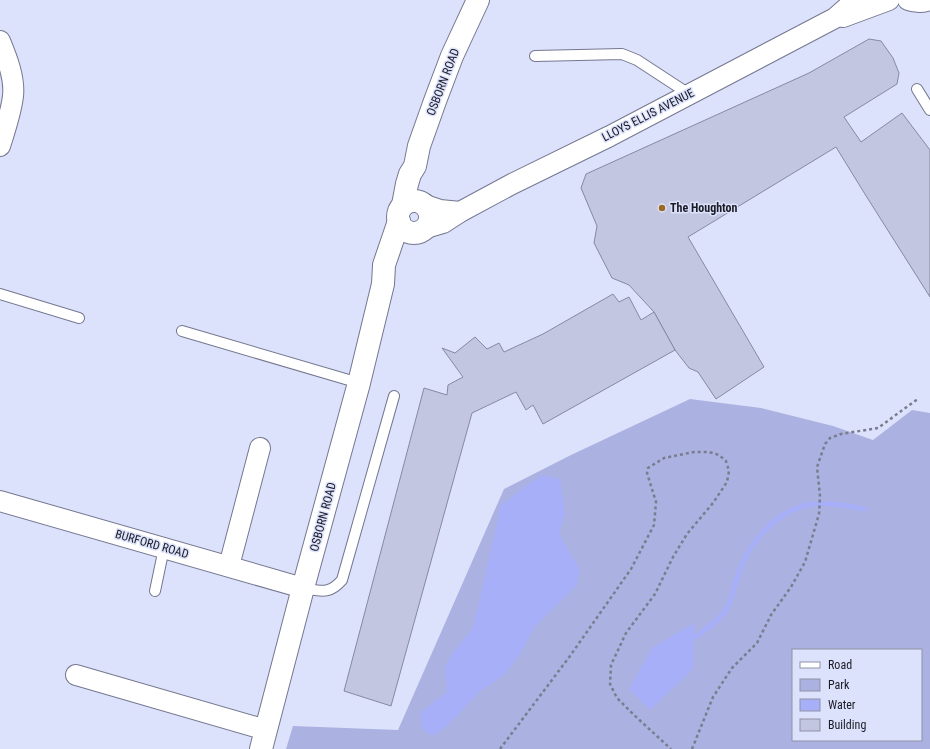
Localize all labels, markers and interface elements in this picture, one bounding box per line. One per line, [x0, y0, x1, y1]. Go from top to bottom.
street label: OSBORN ROAD [424, 46, 462, 118]
street label: LLOYS ELLIS AVENUE [599, 86, 697, 144]
place label: The Houghton [670, 201, 738, 215]
marker: The Houghton [657, 203, 667, 213]
street label: OSBORN ROAD [307, 481, 339, 553]
street label: BURFORD ROAD [114, 527, 191, 561]
legend [792, 649, 922, 741]
text: Road [828, 658, 852, 672]
text: Park [828, 678, 850, 692]
text: Water [828, 698, 856, 712]
text: Building [828, 718, 866, 732]

